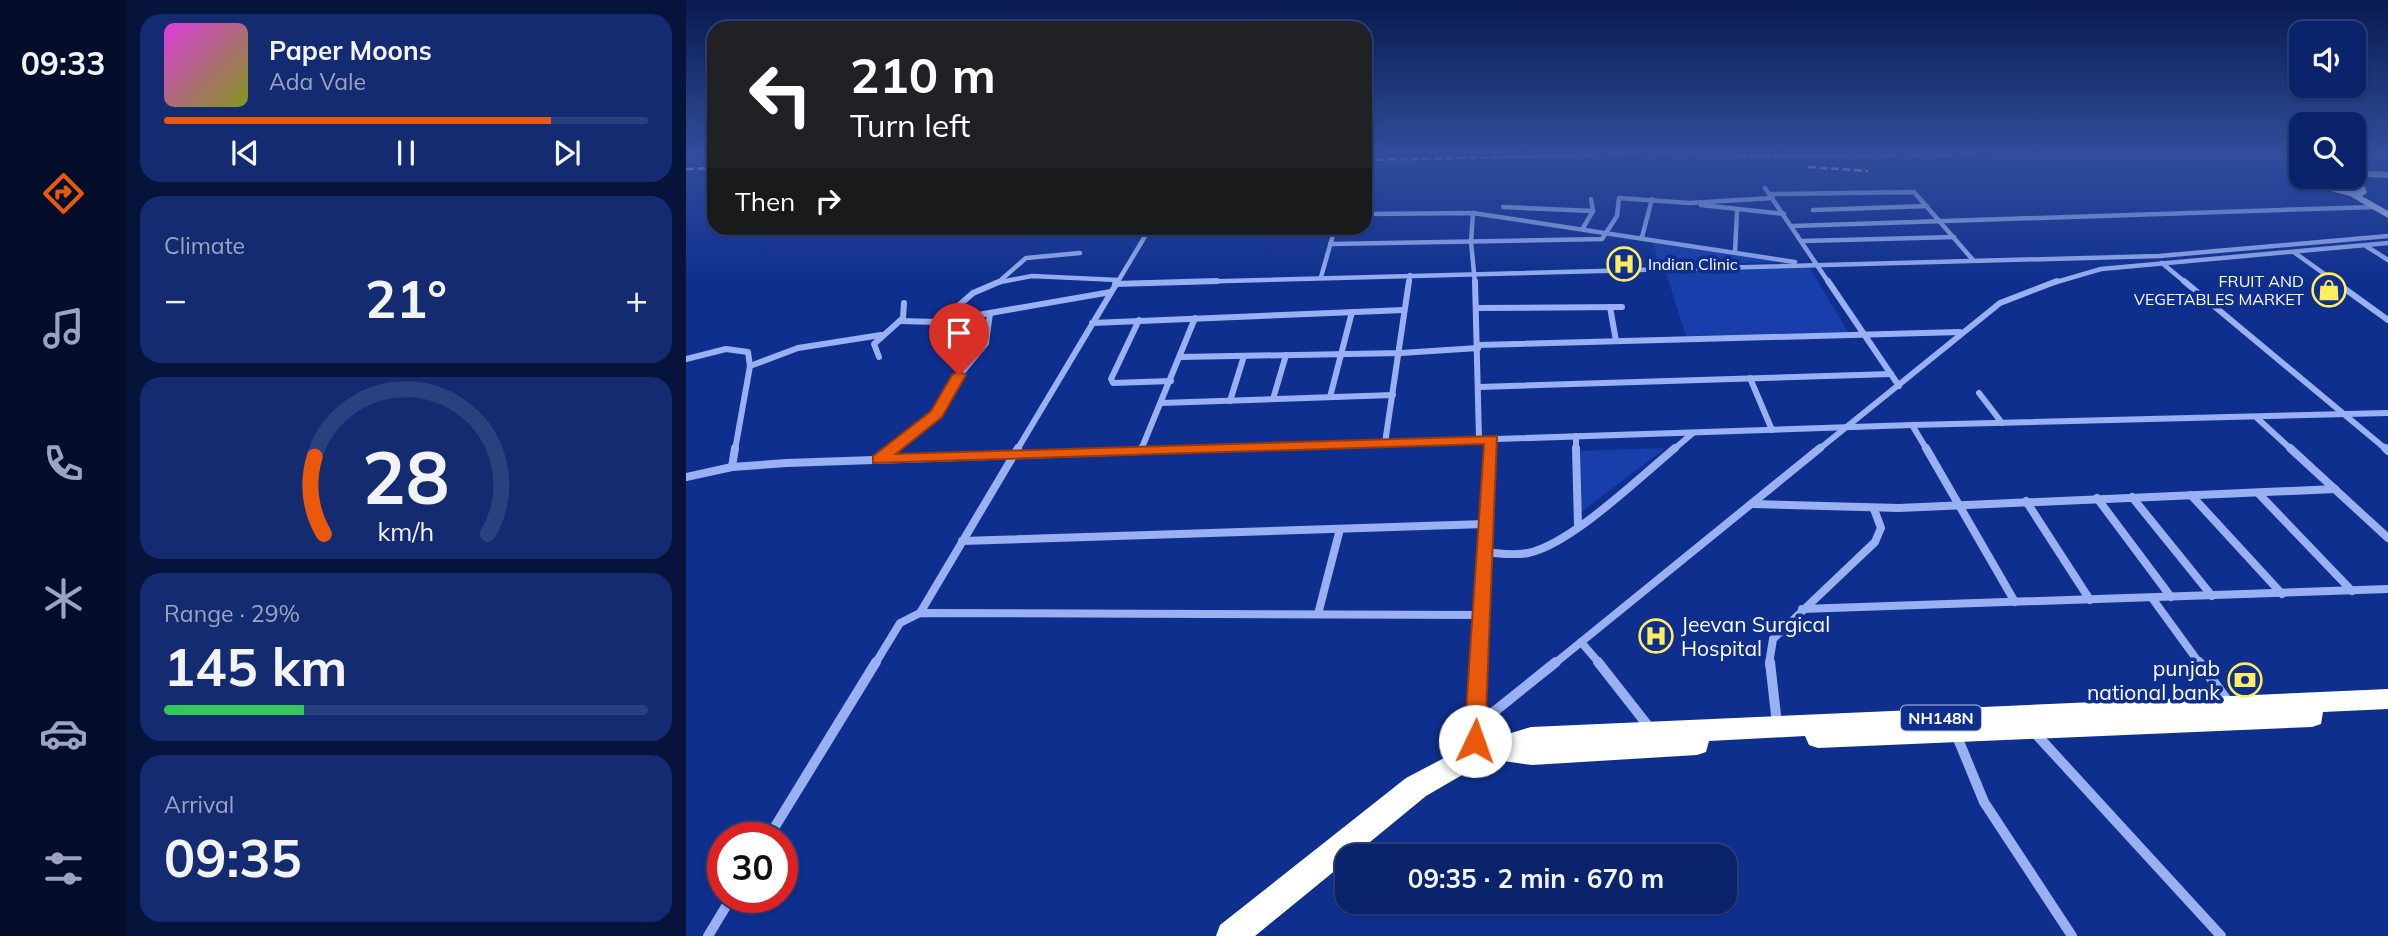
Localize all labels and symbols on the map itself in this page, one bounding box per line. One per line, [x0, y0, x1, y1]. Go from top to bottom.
hospital icon: Indian Clinic [1605, 245, 1643, 283]
place label: Indian Clinic [1648, 254, 1738, 274]
place label: FRUIT AND VEGETABLES MARKET [2134, 271, 2304, 309]
shop icon: FRUIT AND VEGETABLES MARKET [2310, 271, 2348, 309]
pin [929, 303, 989, 375]
place label: Jeevan Surgical Hospital [1681, 611, 1830, 661]
hospital icon: Jeevan Surgical Hospital [1637, 617, 1675, 655]
place label: punjab national bank [2087, 655, 2220, 705]
bank icon: punjab national bank [2226, 661, 2264, 699]
position arrow [1438, 704, 1512, 778]
road number: NH148N [1901, 706, 1981, 730]
speed limit sign: 30 [707, 822, 798, 913]

